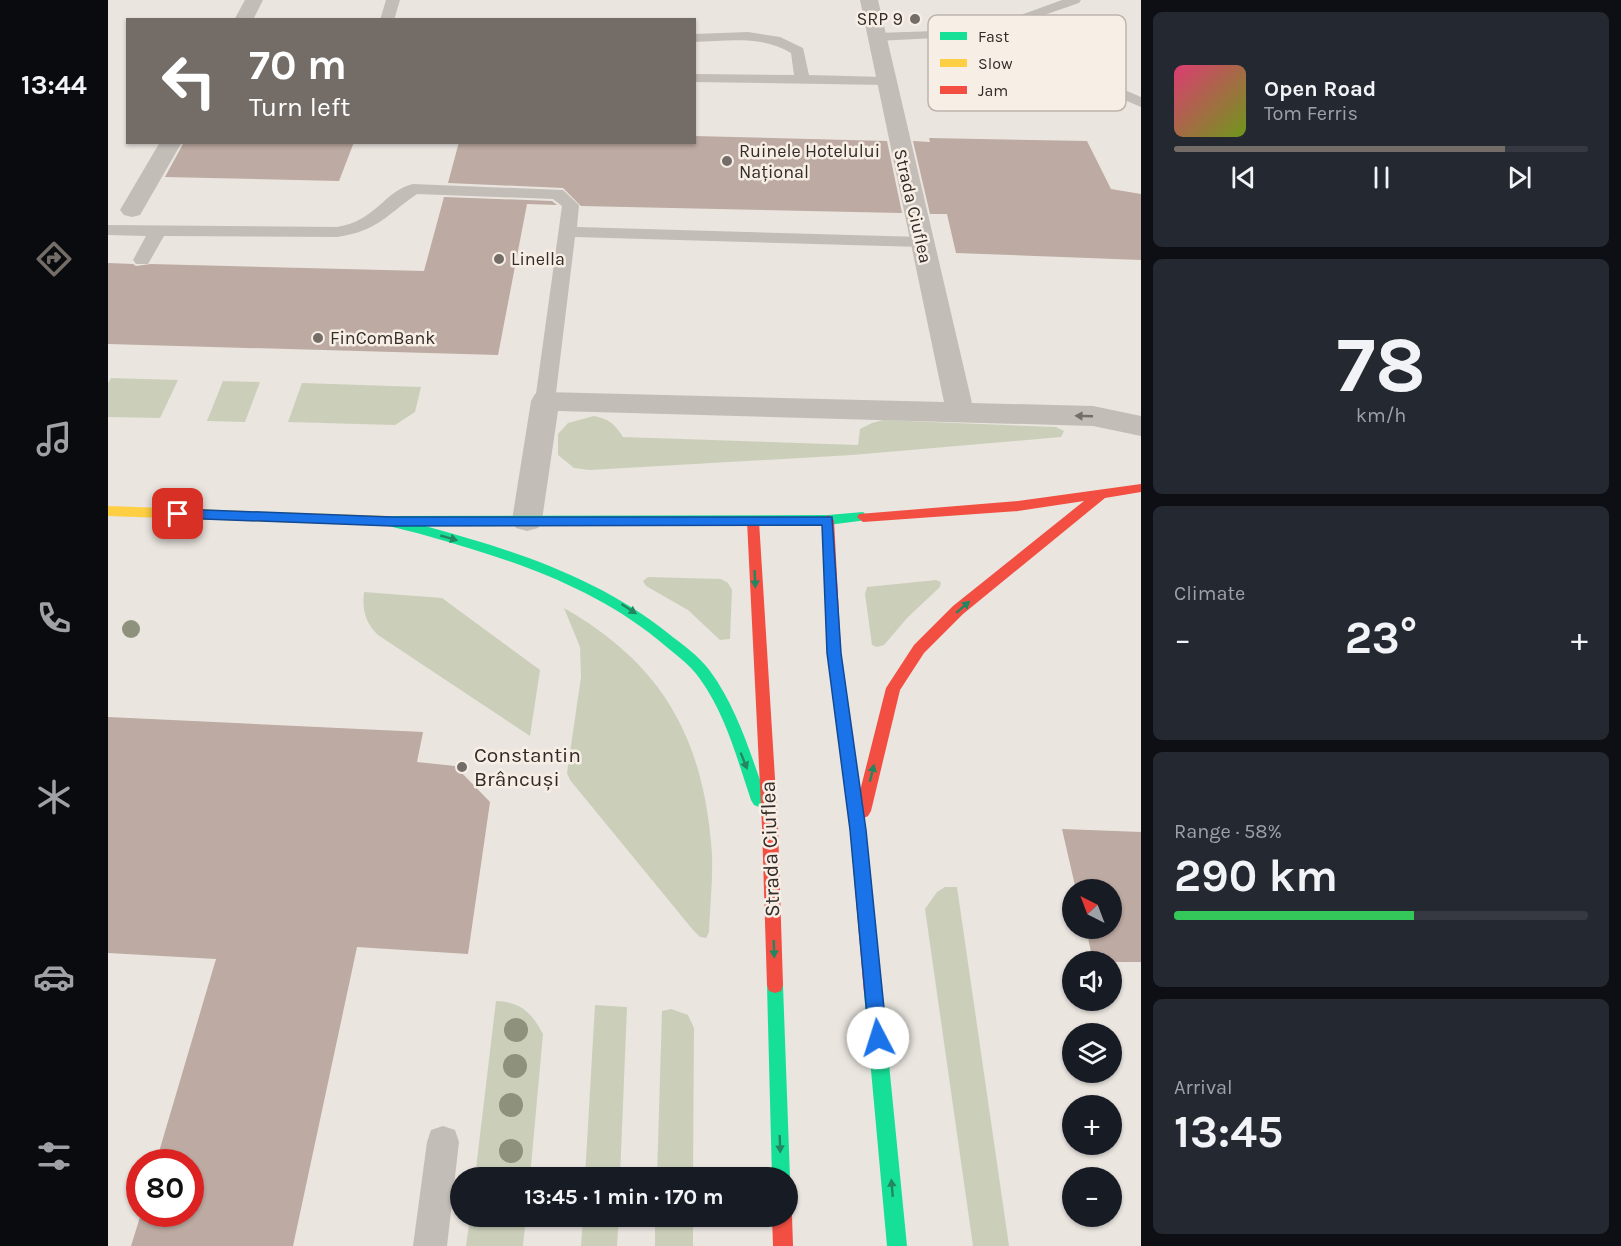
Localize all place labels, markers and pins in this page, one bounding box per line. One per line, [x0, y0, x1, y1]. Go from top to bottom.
place label: SRP 9 [856, 8, 903, 30]
marker: SRP 9 [908, 12, 922, 26]
place label: Ruinele Hotelului Național [739, 140, 880, 183]
marker: Ruinele Hotelului Național [720, 154, 734, 168]
place label: Linella [511, 248, 565, 270]
marker: Linella [492, 252, 506, 266]
place label: FinComBank [330, 327, 435, 349]
marker: FinComBank [311, 331, 325, 345]
pin [152, 488, 203, 539]
place label: Constantin Brâncuși [474, 743, 581, 791]
marker: Constantin Brâncuși [455, 760, 469, 774]

